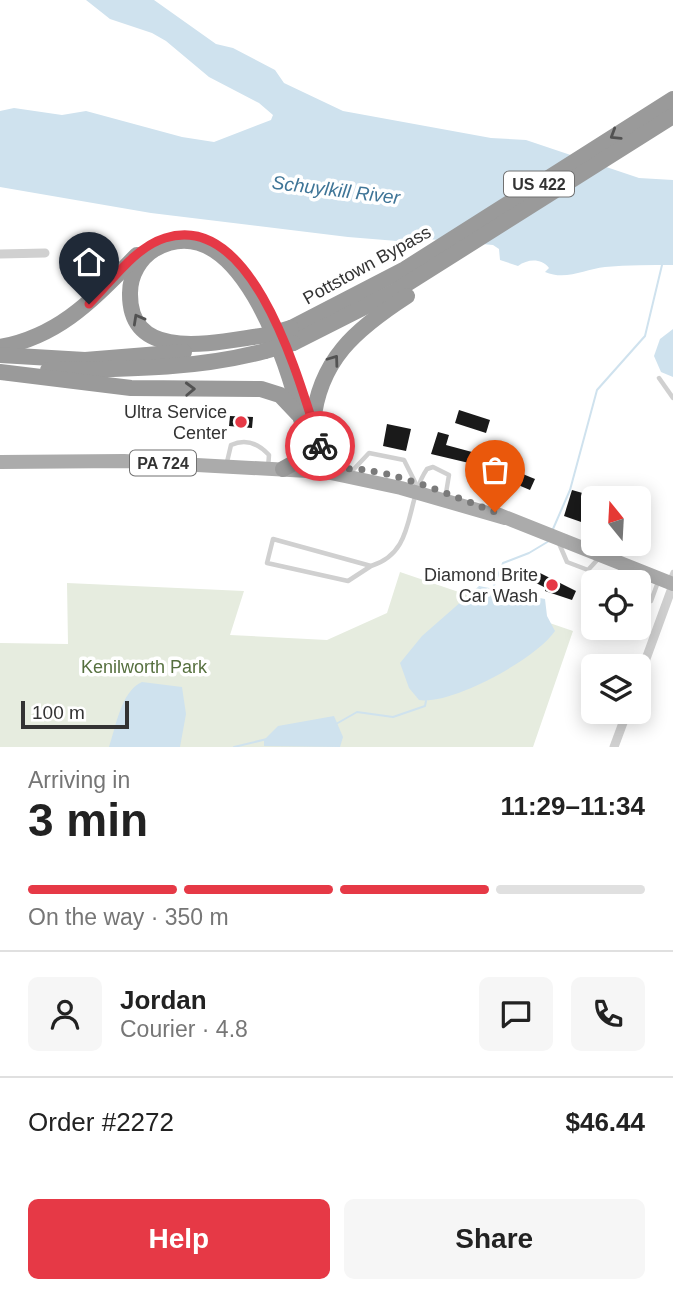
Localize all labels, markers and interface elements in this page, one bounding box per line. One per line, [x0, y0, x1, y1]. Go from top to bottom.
one-way arrow [610, 127, 623, 140]
water label: Schuylkill River [271, 172, 402, 208]
road number: US 422 [504, 172, 574, 196]
street label: Pottstown Bypass [300, 222, 434, 308]
pin [59, 232, 119, 304]
icon: home [70, 243, 108, 281]
one-way arrow [133, 314, 146, 327]
one-way arrow [326, 355, 338, 368]
one-way arrow [184, 382, 195, 397]
place label: Ultra Service Center [124, 402, 227, 443]
courier [285, 411, 355, 481]
marker: Ultra Service Center [233, 414, 249, 430]
icon: bike [301, 427, 339, 465]
pin [465, 440, 525, 512]
road number: PA 724 [130, 450, 196, 476]
icon: bag [476, 451, 514, 489]
north arrow [581, 486, 651, 556]
map controls [581, 486, 651, 724]
place label: Diamond Brite Car Wash [424, 565, 538, 606]
button: locate [581, 570, 651, 640]
marker: Diamond Brite Car Wash [544, 577, 560, 593]
button: layers [581, 654, 651, 724]
park label: Kenilworth Park [81, 657, 208, 677]
scale bar [21, 698, 130, 730]
text: 100 m [32, 702, 85, 723]
text: Arriving in [28, 767, 130, 793]
text: 11:29–11:34 [500, 791, 645, 821]
text: 3 min [28, 794, 148, 846]
text: On the way · 350 m [28, 904, 229, 930]
button: person [28, 977, 102, 1051]
button: chat [479, 977, 553, 1051]
button: phone [571, 977, 645, 1051]
text: Jordan [120, 985, 207, 1015]
text: Courier · 4.8 [120, 1016, 248, 1042]
text: Order #2272 [28, 1107, 174, 1137]
text: $46.44 [565, 1107, 645, 1137]
button: Help [28, 1199, 330, 1279]
button: Share [344, 1199, 645, 1279]

